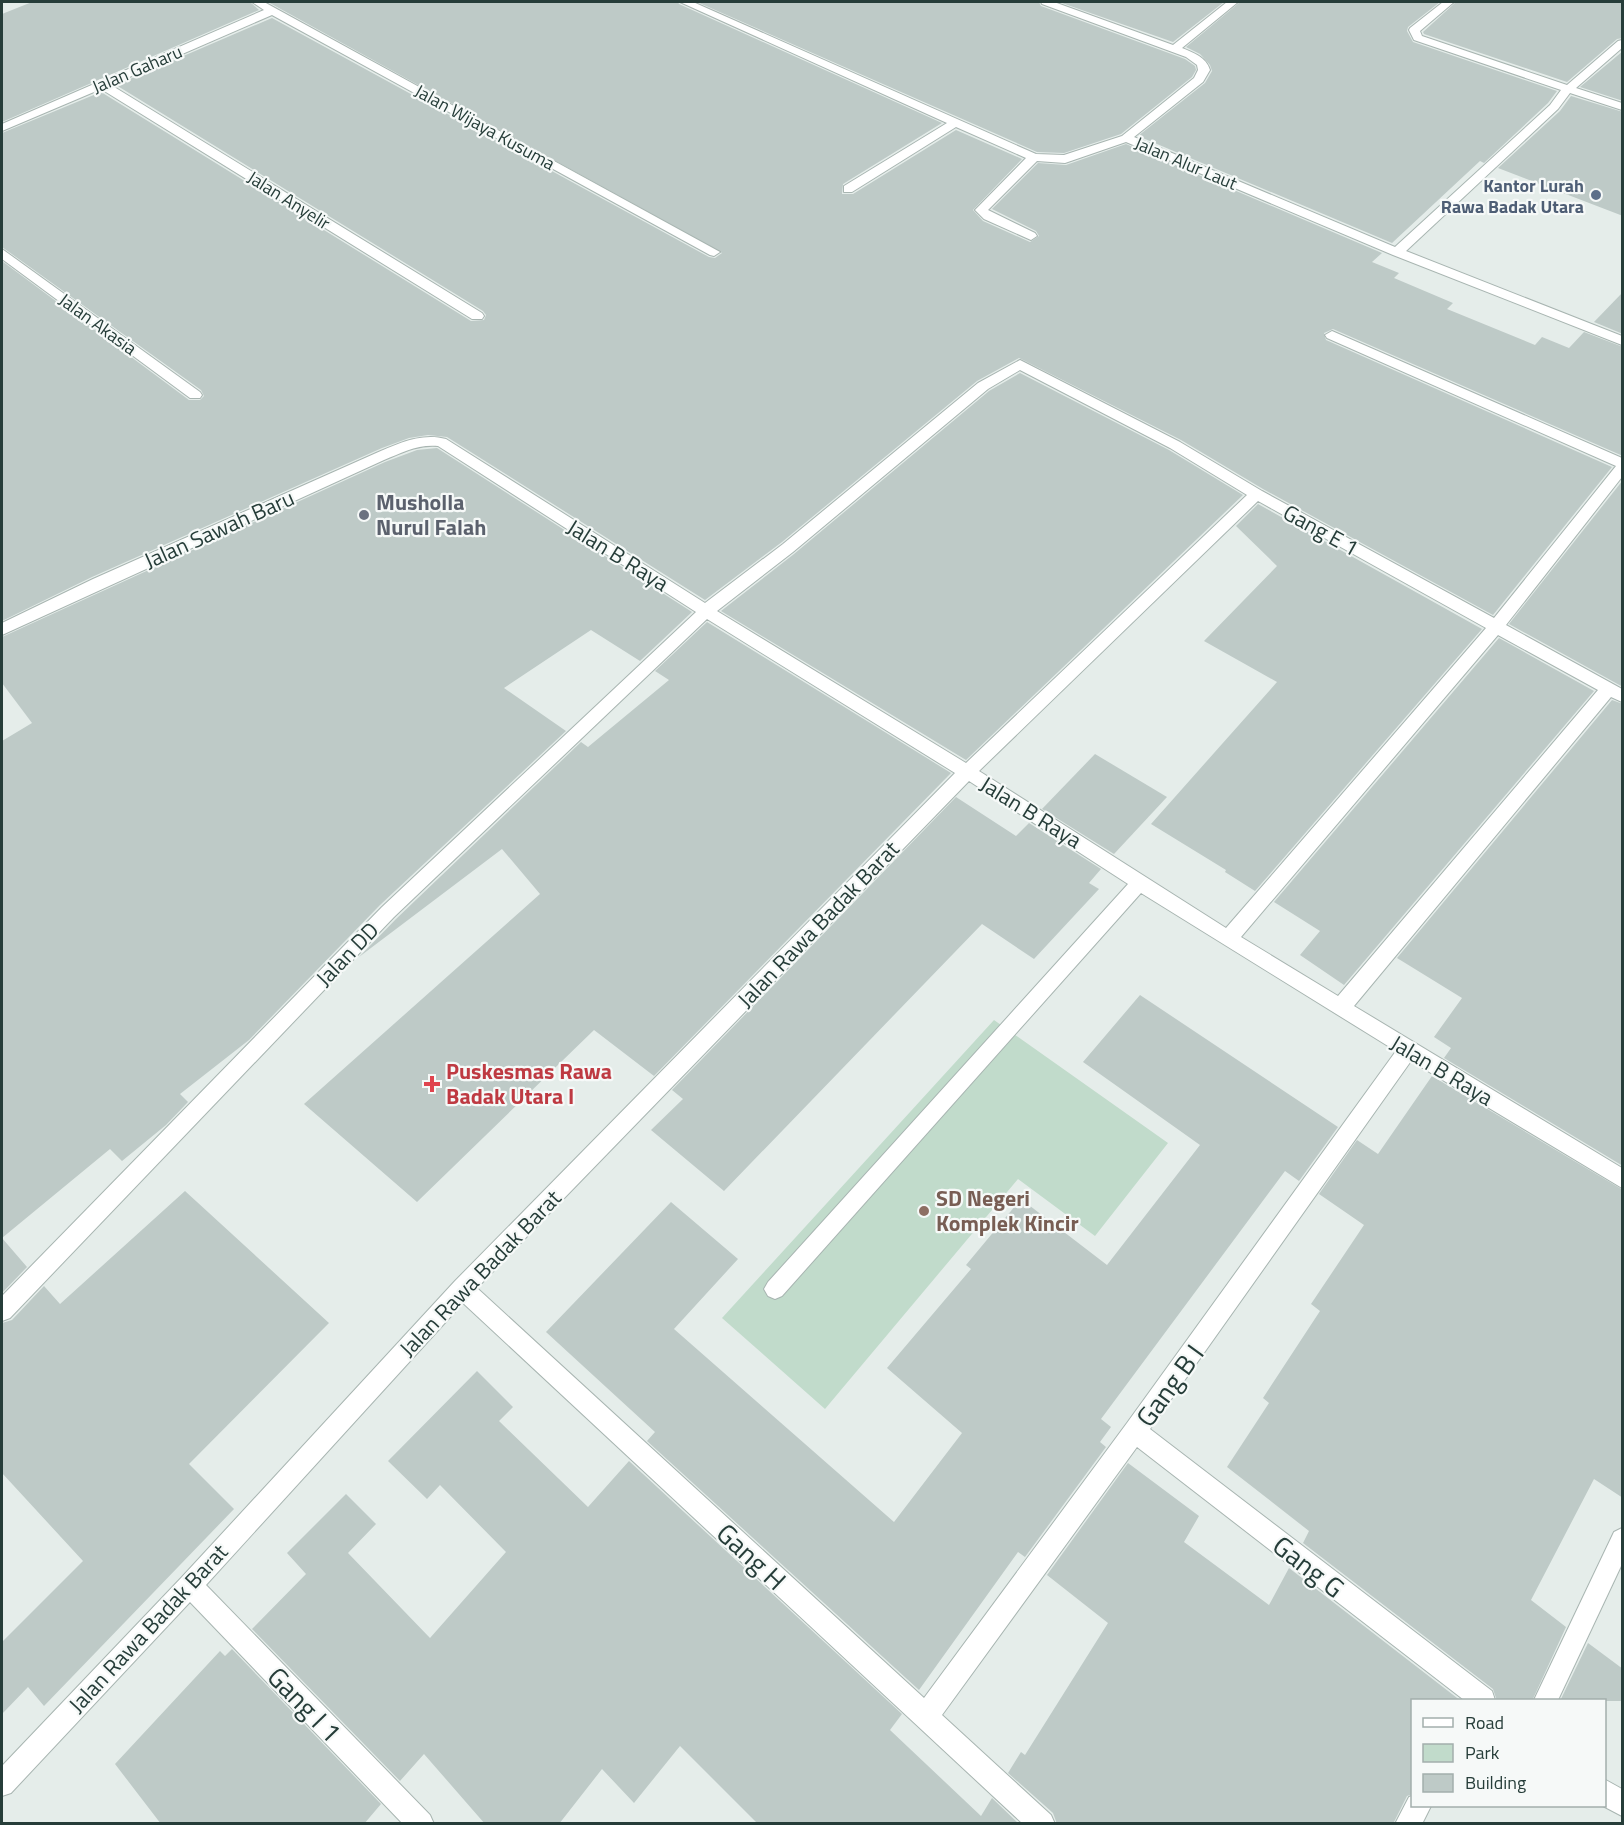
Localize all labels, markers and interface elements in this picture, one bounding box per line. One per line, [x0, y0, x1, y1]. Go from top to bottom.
street label: Jalan Gaharu [88, 38, 186, 100]
street label: Jalan Wijaya Kusuma [410, 77, 560, 177]
street label: Jalan Alur Laut [1130, 129, 1242, 197]
street label: Jalan Anyelir [242, 164, 336, 236]
place label: Kantor Lurah Rawa Badak Utara [1441, 172, 1584, 220]
marker: Kantor Lurah Rawa Badak Utara [1589, 188, 1603, 202]
street label: Jalan Akasia [53, 286, 143, 362]
street label: Jalan Sawah Baru [138, 481, 300, 577]
place label: Musholla Nurul Falah [376, 485, 486, 544]
street label: Gang E 1 [1277, 495, 1365, 565]
marker: Musholla Nurul Falah [357, 508, 371, 522]
street label: Jalan B Raya [560, 510, 676, 600]
street label: Jalan B Raya [973, 767, 1089, 857]
street label: Jalan Rawa Badak Barat [729, 833, 907, 1015]
street label: Jalan DD [307, 914, 387, 994]
street label: Jalan B Raya [1384, 1026, 1500, 1114]
place label: Puskesmas Rawa Badak Utara I [446, 1054, 612, 1113]
marker: Puskesmas Rawa Badak Utara I [423, 1075, 441, 1093]
place label: SD Negeri Komplek Kincir [936, 1181, 1079, 1240]
street label: Jalan Rawa Badak Barat [391, 1182, 569, 1364]
marker: SD Negeri Komplek Kincir [917, 1204, 931, 1218]
street label: Gang B I [1125, 1335, 1213, 1435]
street label: Gang H [708, 1513, 796, 1599]
street label: Gang G [1264, 1525, 1354, 1607]
street label: Jalan Rawa Badak Barat [60, 1535, 236, 1720]
street label: Gang I 1 [258, 1657, 352, 1751]
legend [1411, 1699, 1606, 1807]
text: Road [1465, 1709, 1504, 1736]
text: Park [1465, 1739, 1500, 1766]
text: Building [1465, 1769, 1526, 1796]

